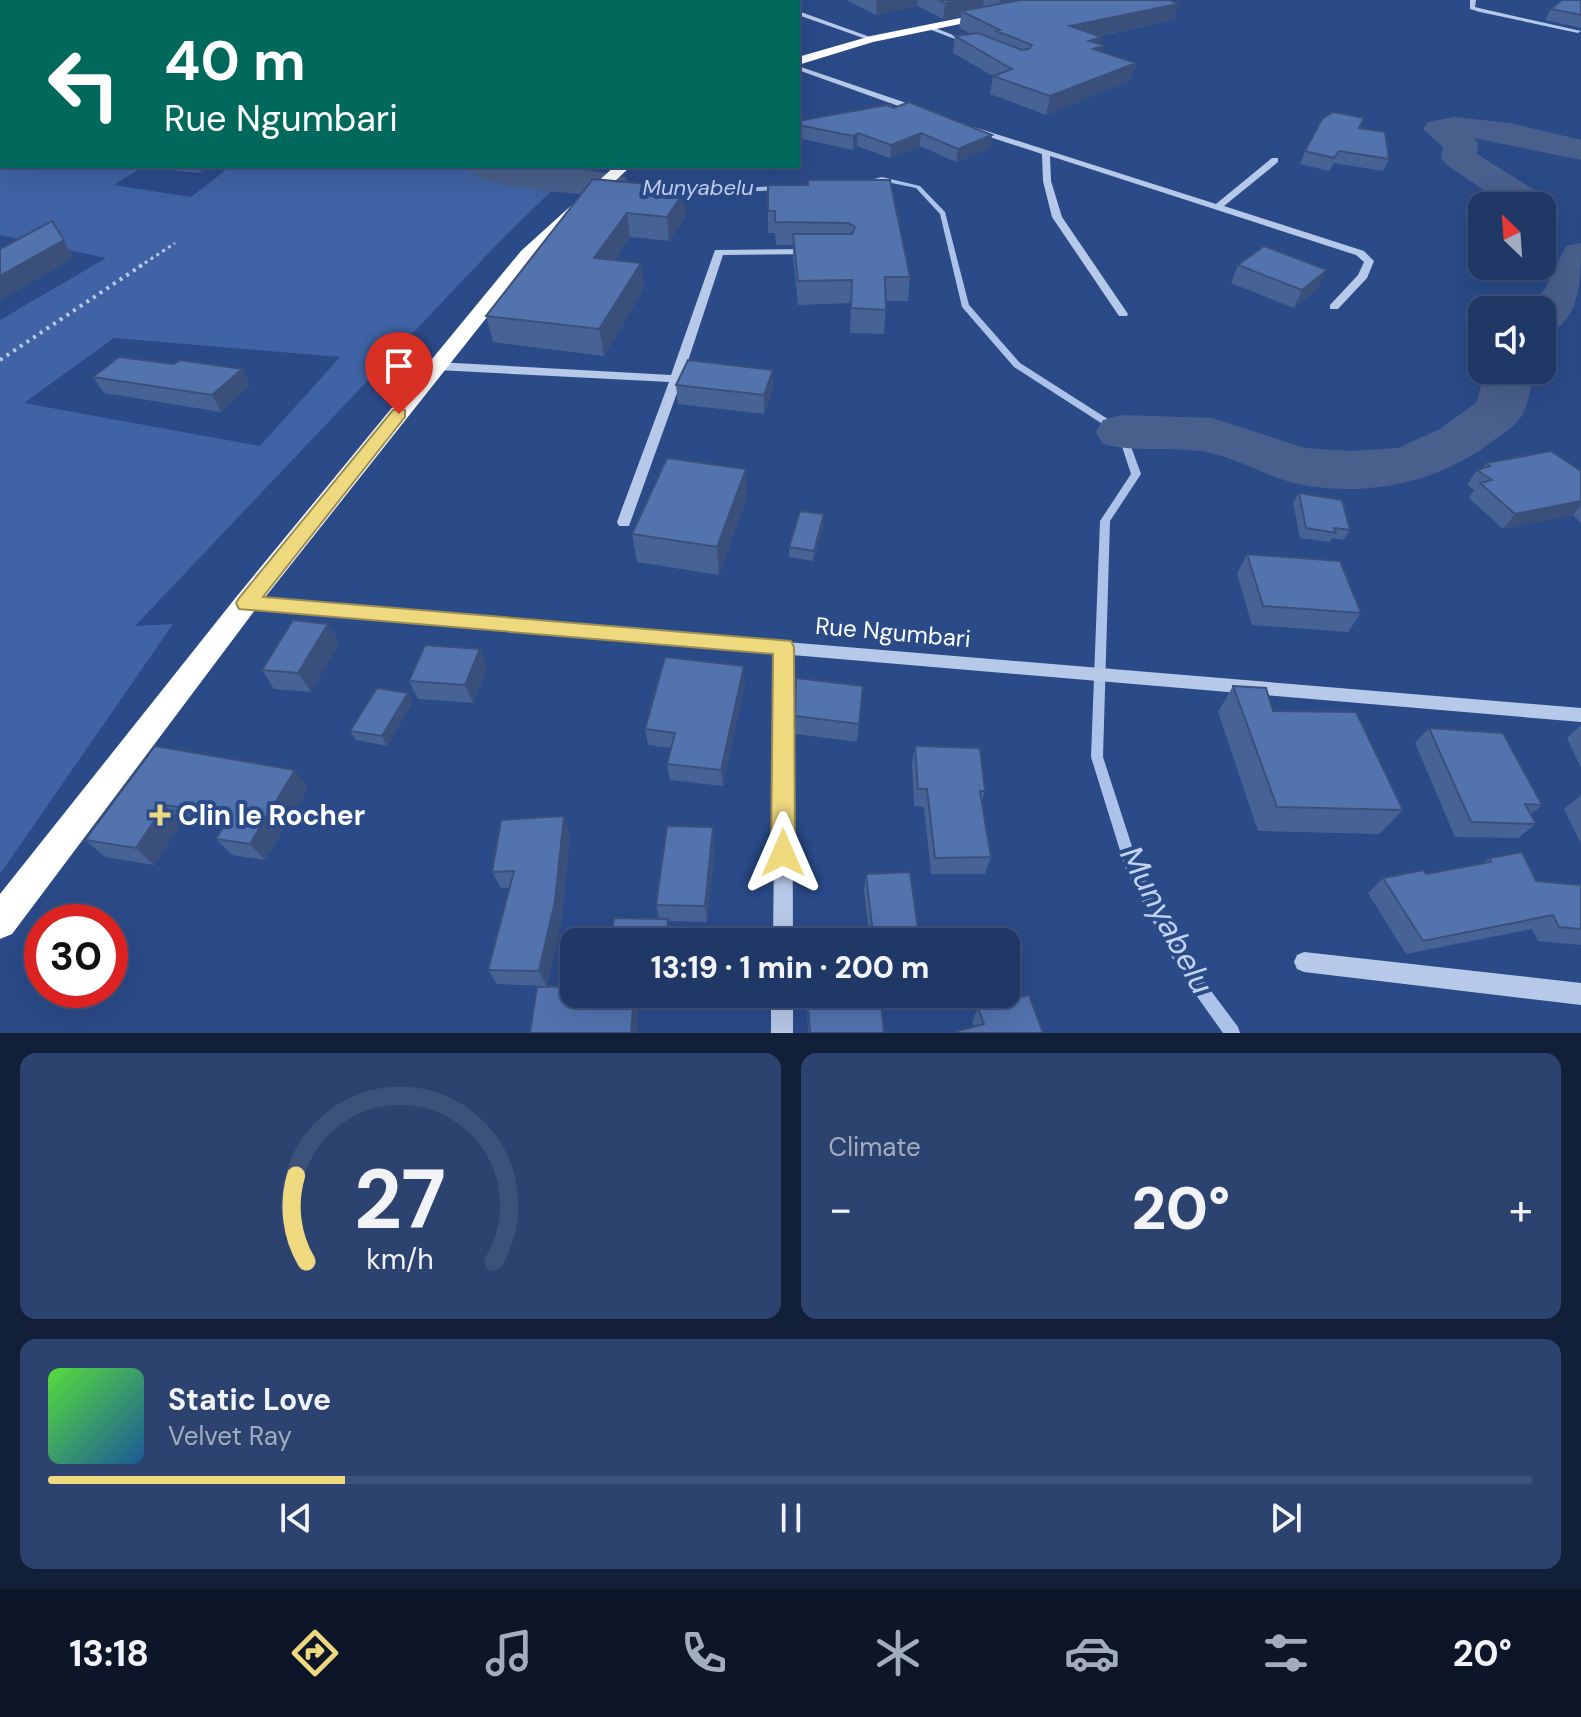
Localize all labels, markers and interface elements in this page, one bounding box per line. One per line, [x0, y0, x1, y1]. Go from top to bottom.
text: 40 m [164, 24, 306, 97]
icon: left [32, 32, 136, 136]
text: Rue Ngumbari [164, 95, 398, 142]
water label: Munyabelu [642, 173, 754, 202]
north arrow [1468, 192, 1556, 280]
map controls [1468, 192, 1556, 384]
button: sound [1468, 296, 1556, 384]
pin [365, 332, 433, 414]
icon: arrive [377, 344, 421, 388]
street label: Rue Ngumbari [814, 610, 972, 654]
place label: Clin le Rocher [178, 797, 365, 834]
marker: Clin le Rocher [149, 804, 171, 826]
position arrow [741, 811, 825, 895]
water label: Munyabelu [1110, 839, 1224, 1001]
speed limit sign: 30 [24, 904, 128, 1008]
text: 13:19 · 1 min · 200 m [651, 948, 929, 987]
text: Climate [829, 1130, 921, 1164]
text: 27 [354, 1145, 446, 1254]
text: 20° [1131, 1169, 1230, 1248]
text: − [829, 1180, 853, 1238]
text: + [1509, 1180, 1533, 1238]
text: km/h [366, 1241, 434, 1278]
text: Static Love [168, 1380, 331, 1419]
text: Velvet Ray [168, 1419, 292, 1453]
icon: previous [274, 1496, 318, 1540]
icon: pause [769, 1496, 813, 1540]
icon: next [1264, 1496, 1308, 1540]
icon: directions [287, 1625, 343, 1681]
icon: music [481, 1625, 537, 1681]
icon: phone [676, 1625, 732, 1681]
icon: climate [870, 1625, 926, 1681]
icon: car [1064, 1625, 1120, 1681]
icon: filters [1258, 1625, 1314, 1681]
text: 13:18 [69, 1630, 149, 1677]
text: 20° [1453, 1630, 1512, 1677]

